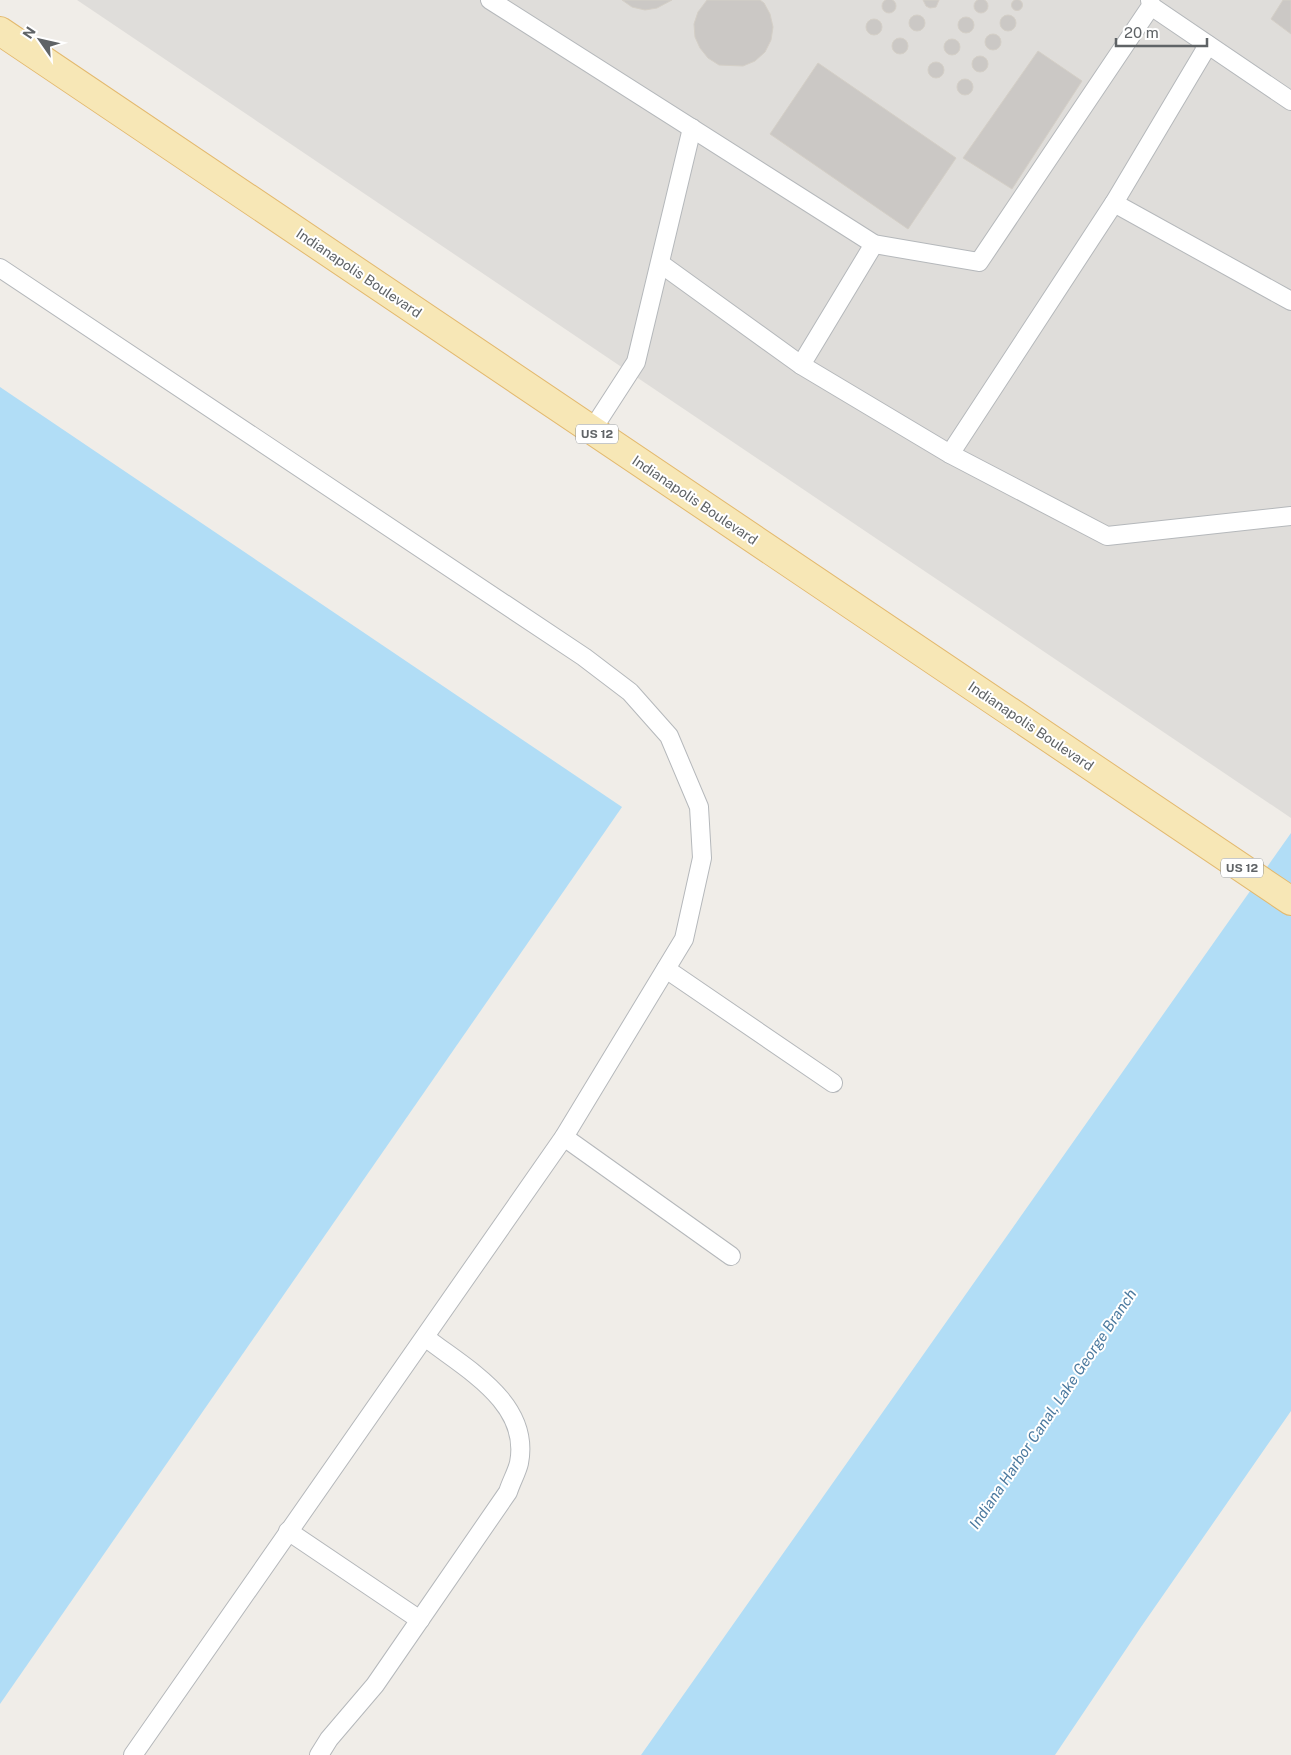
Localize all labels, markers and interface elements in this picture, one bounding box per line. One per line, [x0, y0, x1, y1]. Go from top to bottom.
north arrow [15, 15, 65, 65]
scale bar [1116, 15, 1207, 47]
text: N [20, 24, 39, 42]
text: 20 m [1124, 24, 1159, 41]
street label: Indianapolis Boulevard [293, 225, 425, 321]
road number: US 12 [576, 424, 618, 444]
street label: Indianapolis Boulevard [629, 452, 761, 548]
street label: Indianapolis Boulevard [965, 678, 1097, 774]
road number: US 12 [1221, 858, 1263, 878]
water label: Indiana Harbor Canal, Lake George Branch [966, 1286, 1139, 1532]

